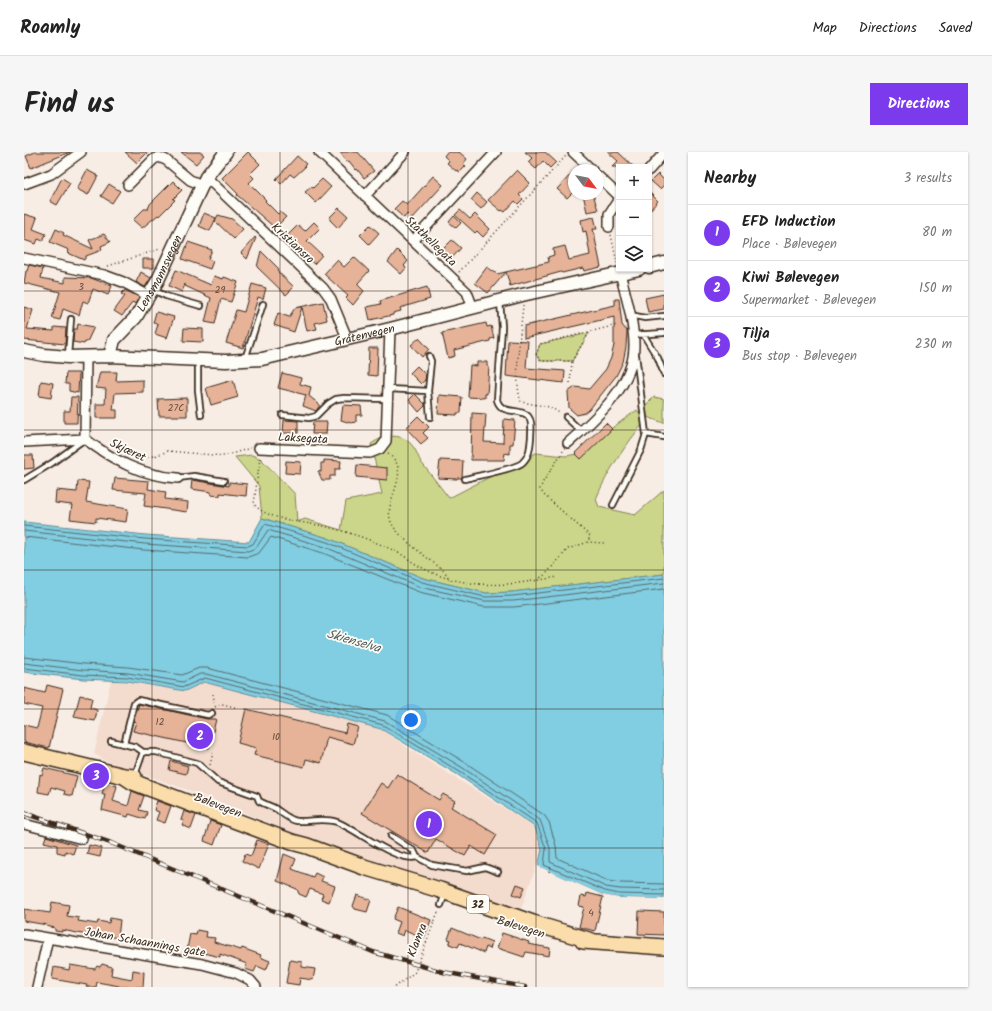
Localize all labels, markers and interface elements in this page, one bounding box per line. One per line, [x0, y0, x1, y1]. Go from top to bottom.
text: Roamly [20, 13, 80, 43]
text: Map [812, 17, 837, 39]
text: Directions [859, 17, 917, 39]
text: Saved [939, 17, 972, 39]
text: Find us [24, 82, 115, 127]
button: Directions [870, 83, 968, 125]
north arrow [568, 164, 604, 200]
map controls [616, 164, 652, 272]
button: + [616, 164, 652, 200]
text: Nearby [704, 165, 756, 192]
text: 3 results [904, 168, 952, 189]
button: − [616, 200, 652, 236]
text: EFD Induction [742, 210, 836, 234]
street label: Stathellegata [400, 212, 461, 271]
street label: Kristiansro [267, 218, 319, 268]
text: 1 [715, 222, 719, 243]
text: 80 m [922, 222, 952, 243]
street label: Lensmannsvegen [132, 232, 188, 316]
text: Place · Bølevegen [742, 234, 837, 255]
button: layers [616, 236, 652, 272]
text: Kiwi Bølevegen [742, 266, 839, 290]
text: 2 [713, 278, 721, 299]
text: 150 m [919, 278, 952, 299]
house number: 3 [78, 279, 84, 295]
house number: 29 [215, 282, 225, 298]
text: Supermarket · Bølevegen [742, 290, 876, 311]
street label: Gråtenvegen [333, 319, 397, 352]
text: Tilja [742, 322, 770, 346]
text: 3 [713, 334, 721, 355]
text: 230 m [915, 334, 952, 355]
text: Bus stop · Bølevegen [742, 346, 857, 367]
house number: 27C [168, 400, 184, 416]
street label: Laksegata [278, 428, 329, 449]
street label: Skjæret [107, 434, 149, 467]
water label: Skienselva [324, 624, 384, 659]
your location [401, 710, 421, 730]
house number: 12 [156, 714, 165, 730]
pin: 2 [187, 721, 213, 751]
house number: 10 [272, 729, 280, 745]
pin: 3 [83, 761, 109, 791]
street label: Bølevegen [191, 788, 244, 823]
pin: 1 [416, 809, 442, 839]
road number: 32 [467, 895, 489, 913]
house number: 4 [588, 905, 594, 921]
street label: Bølevegen [494, 911, 547, 944]
street label: Klamra [402, 920, 433, 960]
street label: Johan Schaannings gate [83, 922, 208, 963]

